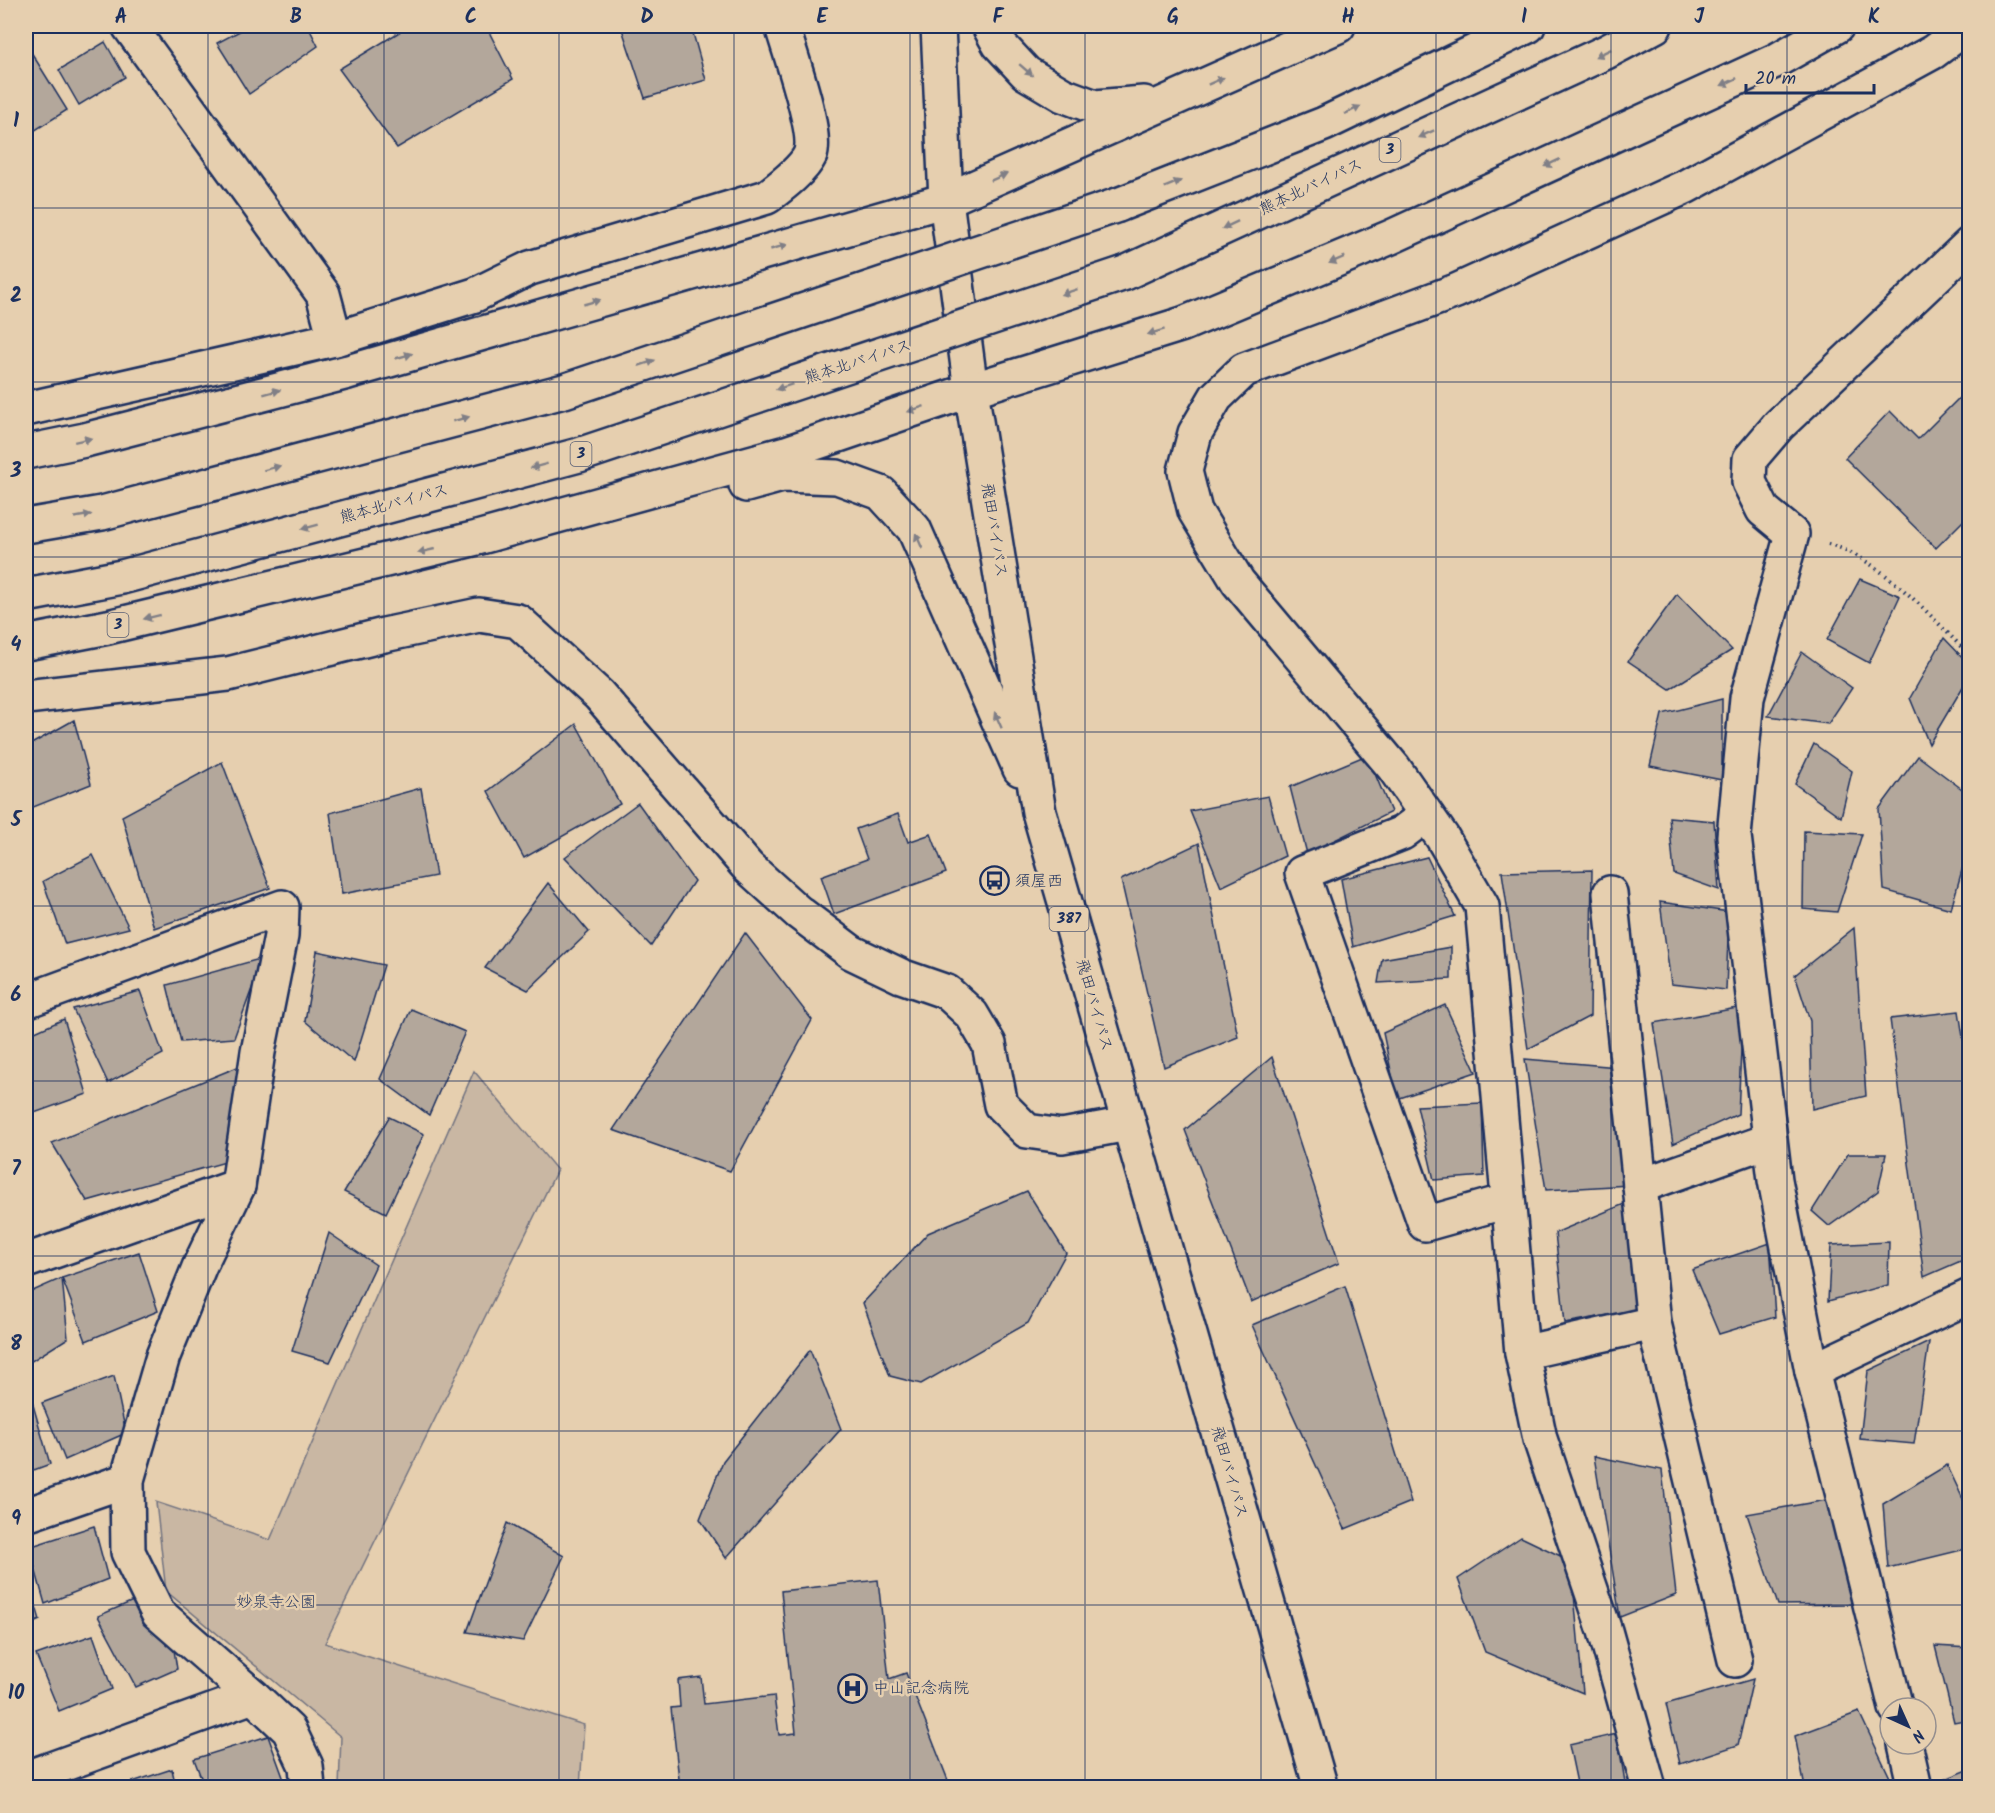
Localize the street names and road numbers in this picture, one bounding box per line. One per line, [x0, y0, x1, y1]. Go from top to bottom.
road number: 3 [1380, 138, 1400, 162]
street label: 熊本北バイパス [1255, 152, 1367, 222]
street label: 熊本北バイパス [801, 333, 915, 391]
road number: 3 [570, 442, 592, 466]
street label: 熊本北バイパス [337, 477, 451, 531]
street label: 飛田バイパス [974, 481, 1014, 579]
road number: 3 [108, 613, 128, 637]
road number: 387 [1050, 907, 1088, 931]
street label: 飛田バイパス [1069, 956, 1119, 1054]
street label: 飛田バイパス [1204, 1423, 1254, 1521]

